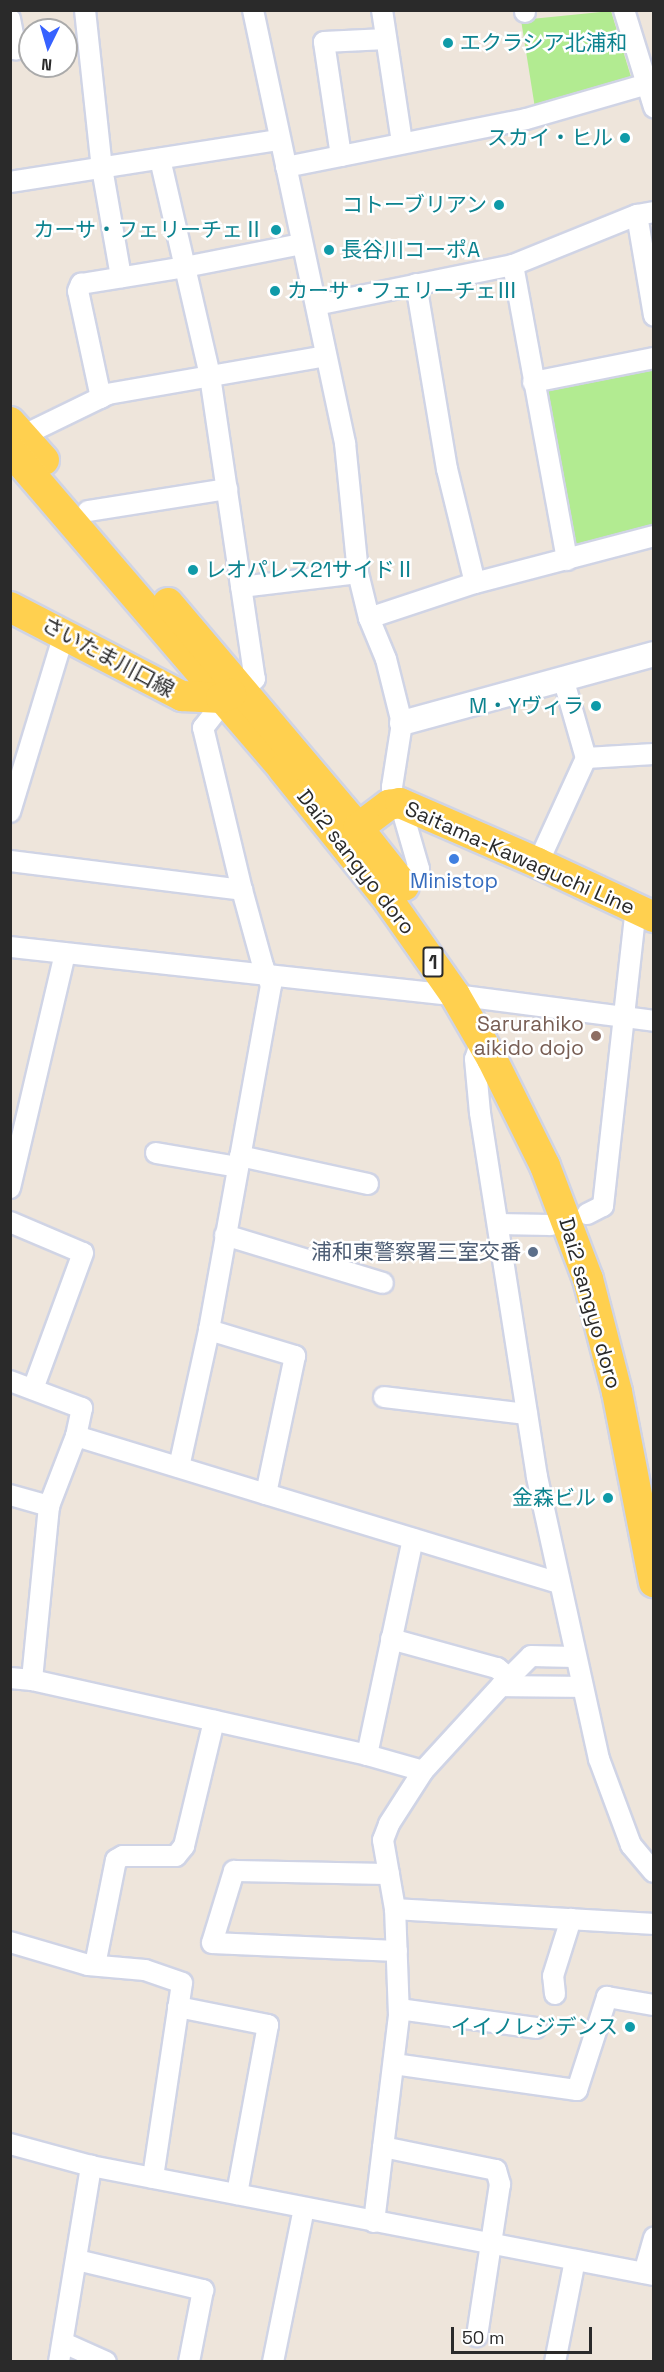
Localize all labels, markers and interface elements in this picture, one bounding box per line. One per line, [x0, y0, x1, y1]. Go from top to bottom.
north arrow [18, 18, 78, 78]
place label: エクラシア北浦和 [460, 30, 628, 56]
marker: エクラシア北浦和 [441, 36, 455, 50]
text: N [40, 54, 53, 75]
place label: スカイ・ヒル [487, 125, 613, 151]
marker: スカイ・ヒル [618, 131, 632, 145]
place label: コトーブリアン [340, 192, 487, 218]
marker: コトーブリアン [492, 198, 506, 212]
place label: カーサ・フェリーチェⅡ [33, 217, 264, 243]
marker: カーサ・フェリーチェⅡ [269, 223, 283, 237]
place label: 長谷川コーポA [341, 237, 480, 263]
marker: 長谷川コーポA [322, 243, 336, 257]
place label: カーサ・フェリーチェⅢ [287, 278, 518, 304]
marker: カーサ・フェリーチェⅢ [268, 284, 282, 298]
place label: レオパレス21サイドⅡ [205, 557, 415, 583]
marker: レオパレス21サイドⅡ [186, 563, 200, 577]
street label: さいたま川口線 [37, 611, 179, 703]
place label: M・Yヴィラ [469, 693, 584, 719]
marker: M・Yヴィラ [589, 699, 603, 713]
street label: Dai2 sangyo doro [292, 785, 420, 939]
street label: Saitama-Kawaguchi Line [401, 796, 639, 920]
marker: Ministop [447, 852, 461, 866]
place label: Ministop [410, 868, 498, 894]
road number: 1 [421, 945, 445, 979]
place label: Sarurahiko aikido dojo [474, 1011, 584, 1061]
marker: Sarurahiko aikido dojo [589, 1029, 603, 1043]
street label: Dai2 sangyo doro [554, 1215, 626, 1391]
place label: 浦和東警察署三室交番 [311, 1239, 521, 1265]
marker: 浦和東警察署三室交番 [526, 1245, 540, 1259]
place label: 金森ビル [512, 1485, 596, 1511]
marker: 金森ビル [601, 1491, 615, 1505]
place label: イイノレジデンス [450, 2014, 618, 2040]
marker: イイノレジデンス [623, 2020, 637, 2034]
scale bar [454, 2315, 595, 2353]
text: 50 m [462, 2326, 504, 2349]

